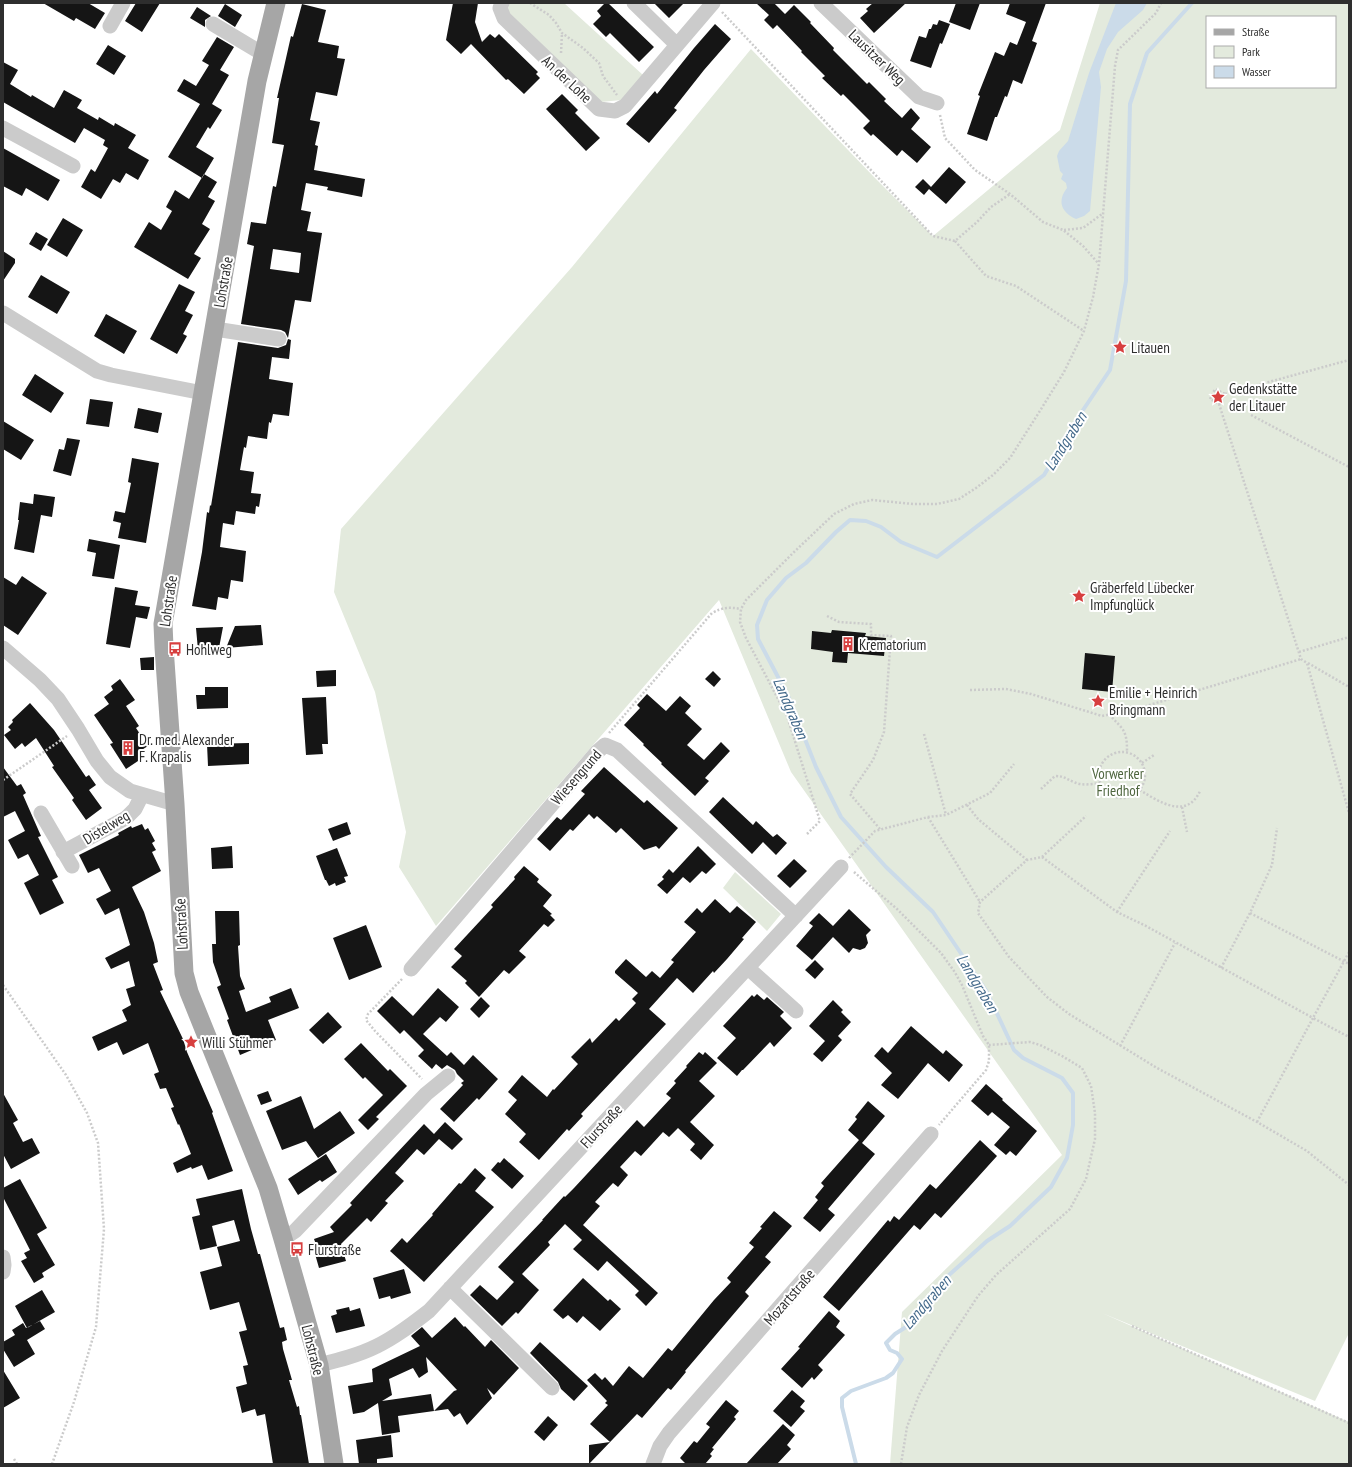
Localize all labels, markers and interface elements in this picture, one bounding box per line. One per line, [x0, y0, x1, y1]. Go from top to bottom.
legend [1206, 16, 1336, 88]
text: Straße [1242, 24, 1269, 39]
street label: Lausitzer Weg [845, 25, 909, 89]
text: Park [1242, 44, 1260, 59]
street label: An der Lohe [538, 51, 596, 107]
text: Wasser [1242, 64, 1272, 79]
street label: Lohstraße [209, 255, 237, 309]
place label: Litauen [1131, 338, 1170, 357]
place icon: Litauen [1112, 339, 1128, 355]
place label: Gedenkstätte der Litauer [1229, 379, 1297, 415]
place icon: Gedenkstätte der Litauer [1210, 389, 1226, 405]
water label: Landgraben [1039, 407, 1091, 474]
street label: Lohstraße [155, 574, 181, 628]
place label: Gräberfeld Lübecker Impfunglück [1090, 578, 1195, 614]
place icon: Gräberfeld Lübecker Impfunglück [1071, 588, 1087, 604]
place label: Krematorium [859, 635, 926, 654]
building icon: Krematorium [840, 636, 856, 652]
place label: Hohlweg [186, 640, 232, 659]
bus stop icon: Hohlweg [167, 641, 183, 657]
water label: Landgraben [769, 674, 813, 743]
place label: Emilie + Heinrich Bringmann [1109, 683, 1197, 719]
place icon: Emilie + Heinrich Bringmann [1090, 693, 1106, 709]
place label: Dr. med. Alexander F. Krapalis [139, 730, 235, 766]
building icon: Dr. med. Alexander F. Krapalis [120, 740, 136, 756]
street label: Wiesengrund [547, 745, 605, 809]
park label: Vorwerker Friedhof [1091, 764, 1145, 800]
street label: Distelweg [79, 806, 133, 848]
street label: Lohstraße [170, 898, 192, 950]
water label: Landgraben [953, 950, 1004, 1017]
place label: Willi Stühmer [202, 1033, 273, 1052]
place icon: Willi Stühmer [183, 1034, 199, 1050]
street label: Flurstraße [576, 1100, 626, 1152]
place label: Flurstraße [308, 1240, 361, 1259]
bus stop icon: Flurstraße [289, 1241, 305, 1257]
street label: Mozartstraße [759, 1265, 819, 1329]
water label: Landgraben [897, 1270, 956, 1333]
street label: Lohstraße [298, 1323, 328, 1377]

